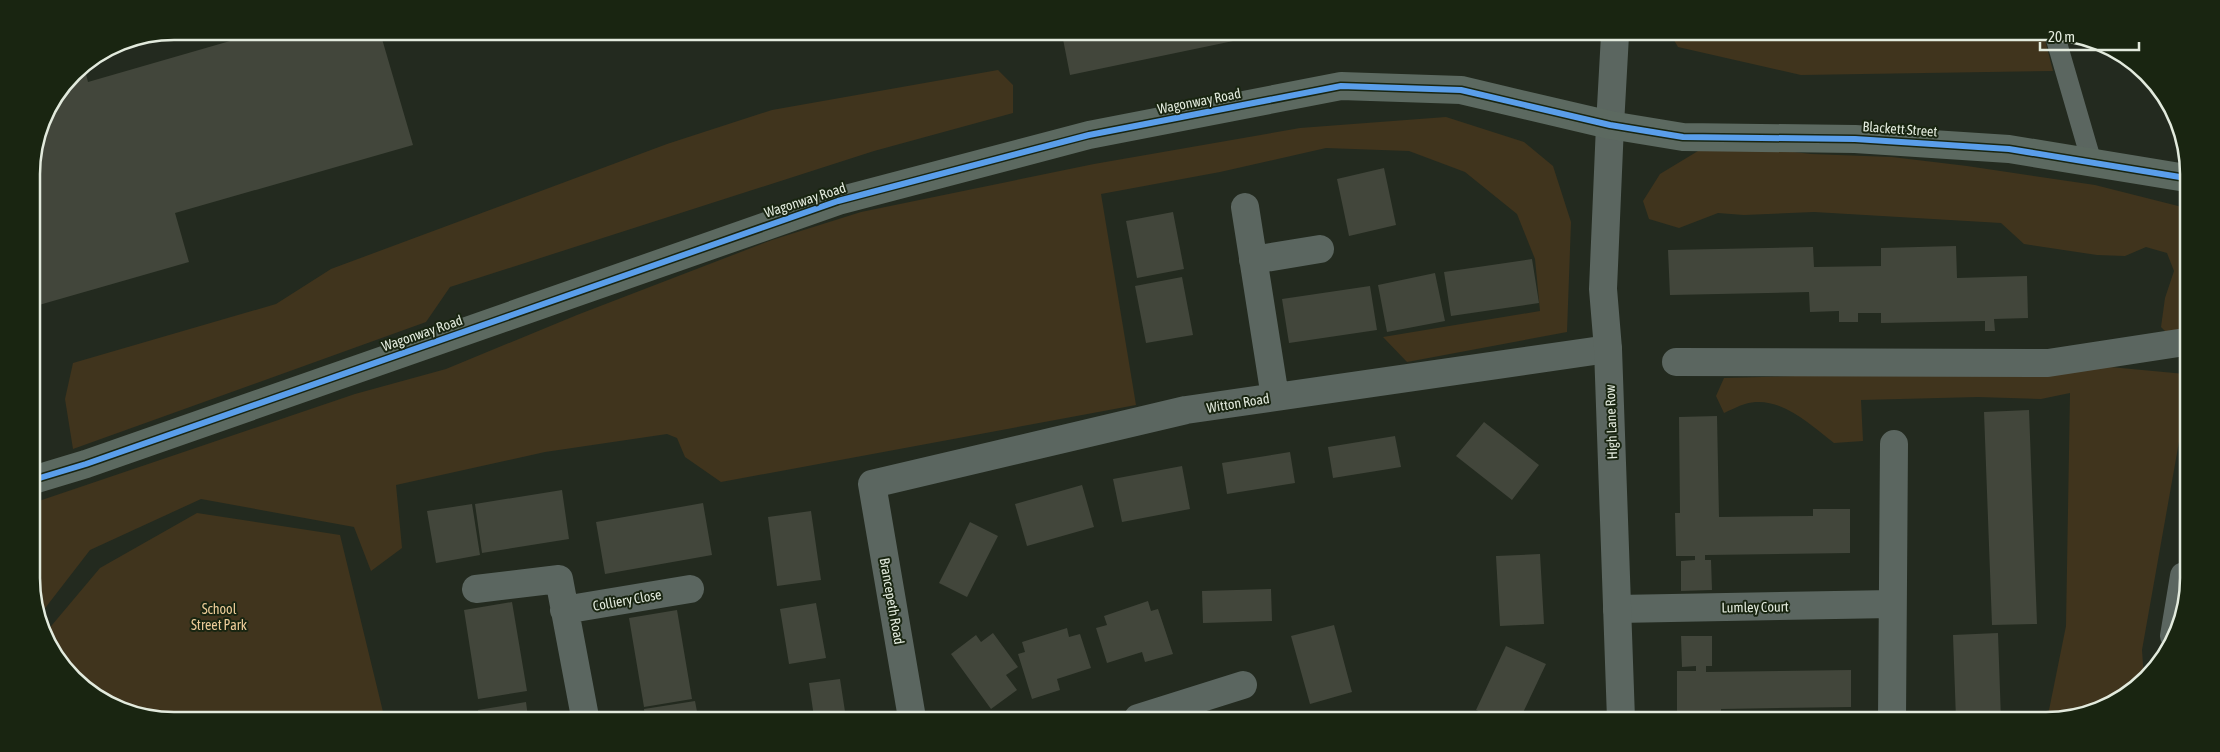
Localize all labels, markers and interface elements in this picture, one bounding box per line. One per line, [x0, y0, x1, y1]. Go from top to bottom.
scale bar [2040, 20, 2139, 52]
text: 20 m [2048, 28, 2075, 45]
street label: Wagonway Road [1156, 85, 1242, 117]
street label: Blackett Street [1862, 118, 1938, 140]
street label: Wagonway Road [762, 179, 848, 221]
street label: Wagonway Road [379, 312, 465, 354]
street label: High Lane Row [1602, 384, 1620, 460]
street label: Witton Road [1205, 390, 1271, 416]
street label: Brancepeth Road [877, 556, 907, 646]
street label: Colliery Close [591, 586, 663, 614]
street label: Lumley Court [1721, 598, 1789, 616]
park label: School Street Park [191, 601, 247, 633]

